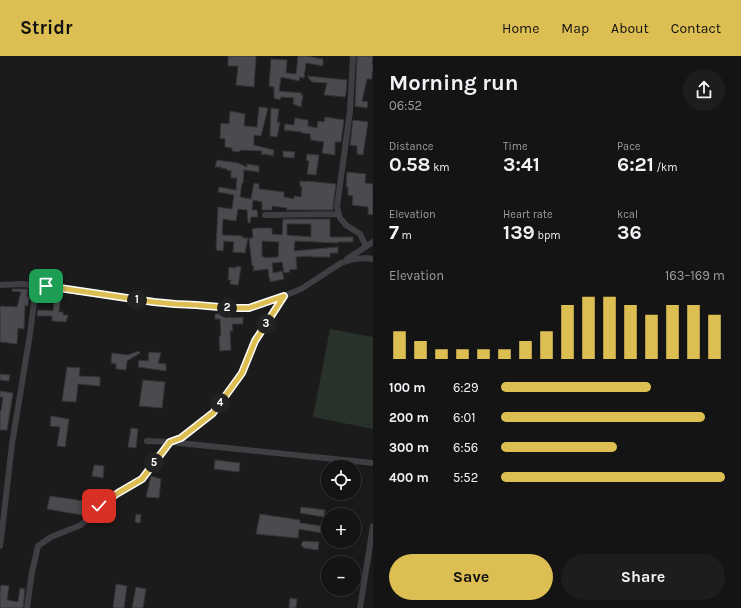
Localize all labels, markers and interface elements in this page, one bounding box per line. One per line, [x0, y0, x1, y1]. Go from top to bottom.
text: Stridr [20, 17, 72, 39]
text: Home [502, 20, 539, 37]
text: Map [561, 20, 589, 37]
text: About [611, 20, 649, 37]
text: Contact [671, 20, 721, 37]
button: share [683, 69, 725, 111]
text: Morning run [389, 70, 518, 96]
text: 06:52 [389, 98, 422, 113]
text: Distance [389, 140, 433, 153]
text: Time [503, 140, 528, 153]
text: Pace [617, 140, 640, 153]
text: 0.58 [389, 153, 431, 176]
text: 3:41 [503, 153, 540, 176]
text: 6:21 [617, 153, 654, 176]
text: km [431, 161, 450, 174]
text: /km [654, 161, 678, 174]
text: Elevation [389, 208, 436, 221]
text: Heart rate [503, 208, 553, 221]
text: kcal [617, 208, 638, 221]
text: 7 [389, 221, 399, 244]
text: 139 [503, 221, 535, 244]
text: 36 [617, 221, 642, 244]
text: m [399, 229, 412, 242]
text: bpm [535, 229, 561, 242]
text: Elevation [389, 268, 444, 283]
text: 163–169 m [665, 268, 725, 283]
pin [29, 269, 63, 303]
icon: arrive [35, 275, 57, 297]
pin: 1 [127, 290, 147, 310]
text: 1 [135, 293, 139, 306]
pin: 2 [217, 298, 237, 318]
text: 2 [224, 301, 230, 314]
pin: 3 [256, 314, 276, 334]
text: 3 [263, 317, 269, 330]
text: 100 m [389, 380, 426, 395]
text: 6:29 [453, 380, 479, 395]
pin: 4 [210, 393, 230, 413]
text: 4 [217, 396, 223, 409]
text: 200 m [389, 410, 429, 425]
text: 6:01 [453, 410, 475, 425]
text: 300 m [389, 440, 429, 455]
text: 6:56 [453, 440, 478, 455]
pin: 5 [144, 453, 164, 473]
text: 5 [151, 456, 157, 469]
map controls [321, 460, 361, 596]
button: locate [321, 460, 361, 500]
text: 400 m [389, 470, 429, 485]
text: 5:52 [453, 470, 478, 485]
pin [82, 489, 116, 523]
icon: check [88, 495, 110, 517]
button: + [321, 508, 361, 548]
button: Save [389, 554, 553, 600]
button: Share [561, 554, 725, 600]
button: − [321, 556, 361, 596]

